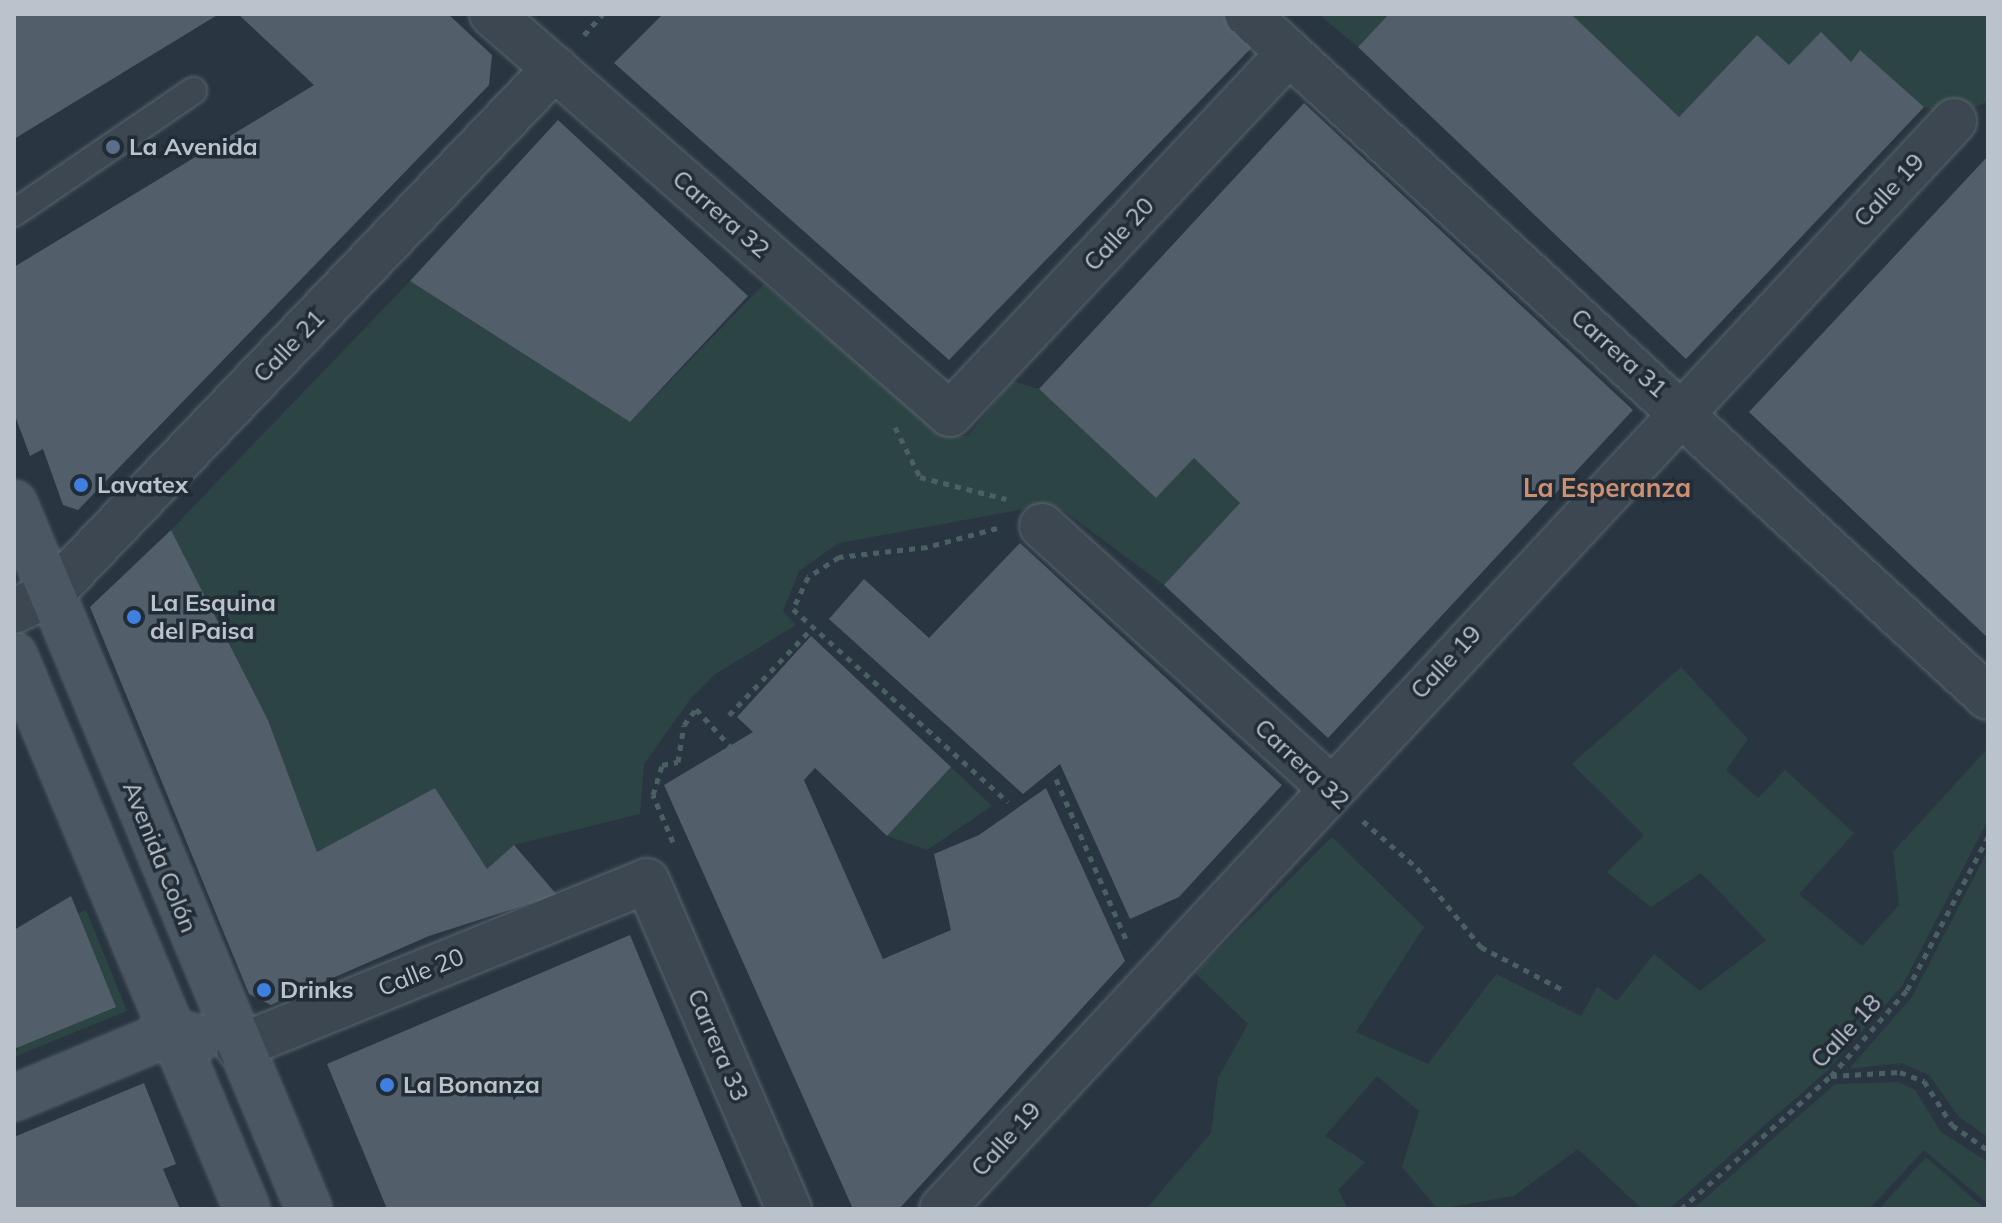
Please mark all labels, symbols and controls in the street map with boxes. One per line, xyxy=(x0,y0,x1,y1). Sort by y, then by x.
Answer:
place label: La Avenida xyxy=(129,133,258,161)
marker: La Avenida xyxy=(104,138,122,156)
street label: Calle 19 xyxy=(1848,147,1930,233)
street label: Carrera 32 xyxy=(667,164,775,264)
street label: Calle 20 xyxy=(1078,191,1160,277)
street label: Carrera 31 xyxy=(1565,303,1673,403)
street label: Calle 21 xyxy=(247,304,331,388)
place label: Lavatex xyxy=(97,471,188,499)
district label: La Esperanza xyxy=(1523,472,1691,504)
marker: Lavatex xyxy=(72,476,90,494)
place label: La Esquina del Paisa xyxy=(150,589,276,645)
marker: La Esquina del Paisa xyxy=(125,608,143,626)
street label: Calle 19 xyxy=(1405,619,1487,705)
street label: Carrera 32 xyxy=(1249,713,1355,815)
street label: Avenida Colón xyxy=(117,777,203,937)
street label: Calle 20 xyxy=(374,942,468,1002)
place label: Drinks xyxy=(280,976,354,1004)
marker: Drinks xyxy=(255,981,273,999)
street label: Carrera 33 xyxy=(682,985,754,1105)
street label: Calle 18 xyxy=(1805,988,1887,1074)
place label: La Bonanza xyxy=(403,1071,540,1099)
marker: La Bonanza xyxy=(378,1076,396,1094)
street label: Calle 19 xyxy=(965,1096,1047,1182)

